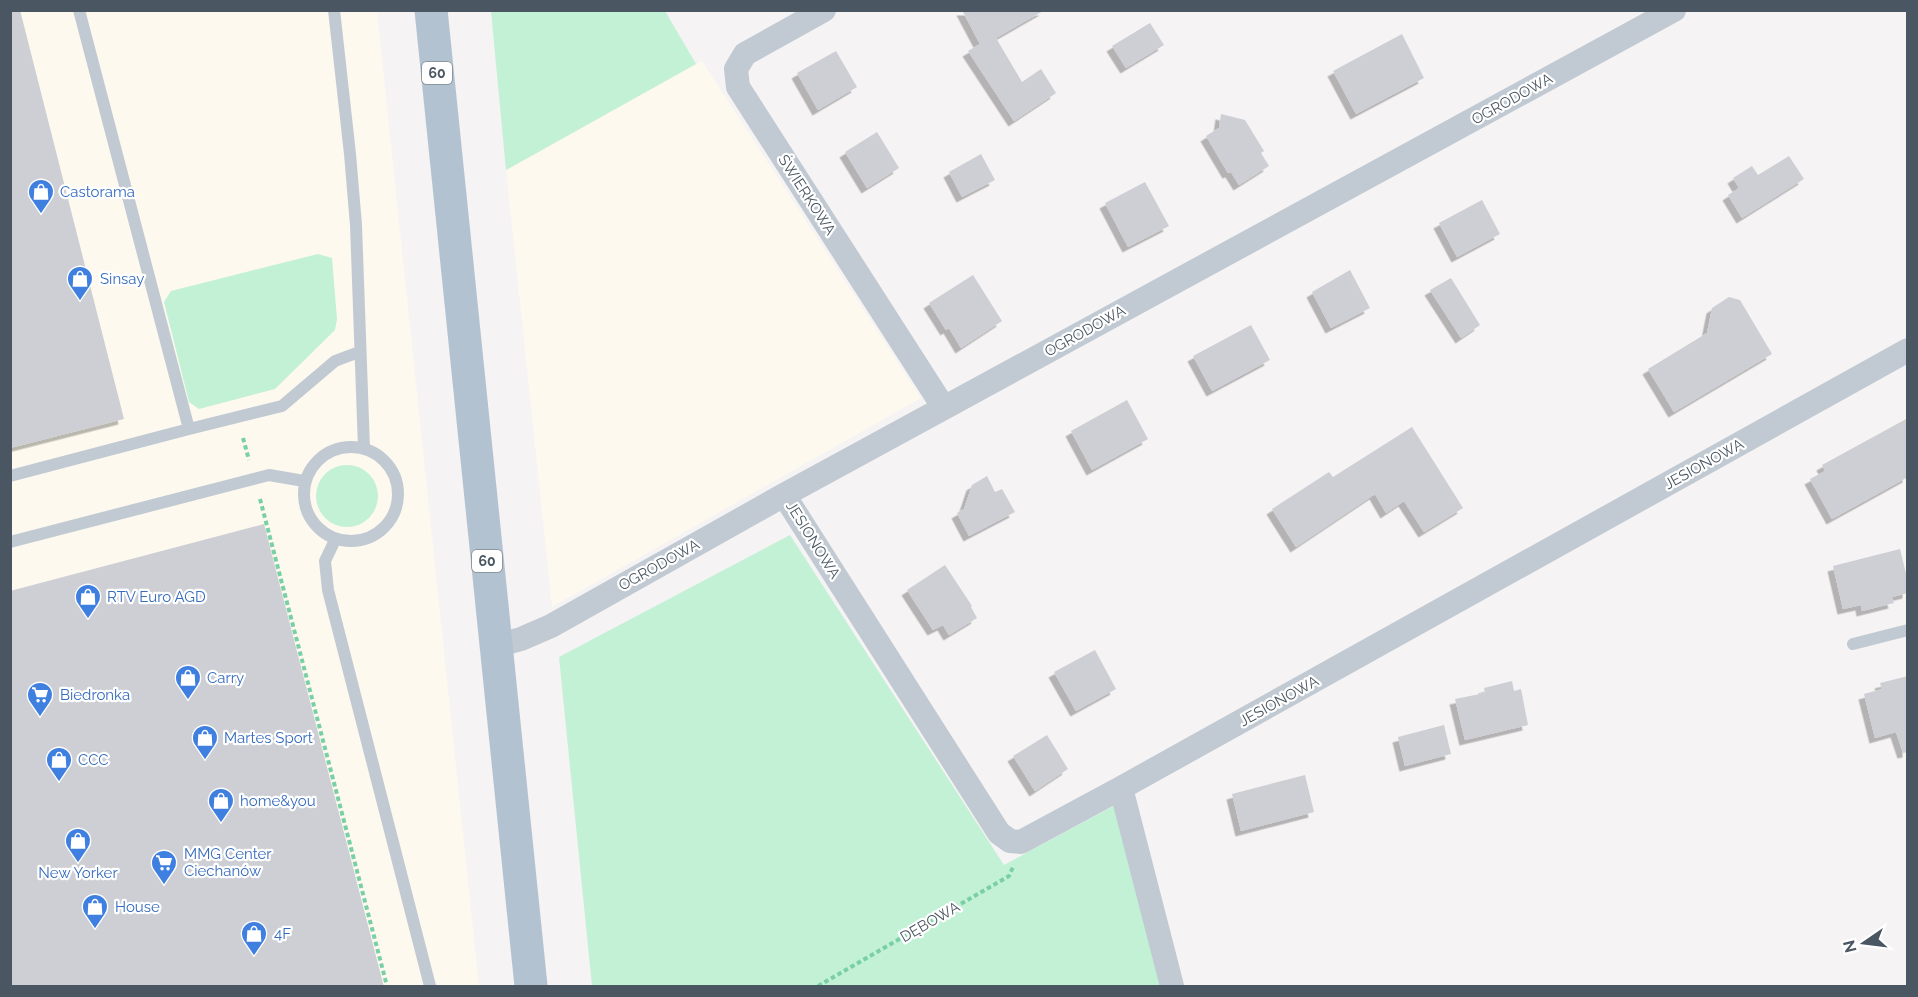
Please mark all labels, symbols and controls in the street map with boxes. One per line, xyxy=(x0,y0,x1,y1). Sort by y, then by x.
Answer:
road number: 60 xyxy=(422,62,452,84)
street label: OGRODOWA xyxy=(1468,69,1556,129)
street label: ŚWIERKOWA xyxy=(774,151,840,239)
shop icon: Castorama xyxy=(26,177,56,215)
place label: Castorama xyxy=(60,183,135,201)
shop icon: Sinsay xyxy=(65,264,95,302)
place label: Sinsay xyxy=(100,270,144,288)
street label: OGRODOWA xyxy=(1041,301,1129,361)
street label: JESIONOWA xyxy=(1661,435,1747,493)
street label: JESIONOWA xyxy=(782,498,844,582)
street label: OGRODOWA xyxy=(615,535,703,595)
road number: 60 xyxy=(472,550,502,572)
shop icon: RTV Euro AGD xyxy=(73,582,103,620)
place label: RTV Euro AGD xyxy=(107,588,206,606)
shop icon: Carry xyxy=(173,663,203,701)
place label: Carry xyxy=(207,669,244,687)
street label: JESIONOWA xyxy=(1236,672,1322,730)
supermarket icon: Biedronka xyxy=(25,680,55,718)
place label: Biedronka xyxy=(60,686,130,704)
shop icon: Martes Sport xyxy=(190,723,220,761)
place label: Martes Sport xyxy=(224,729,313,747)
shop icon: CCC xyxy=(44,745,74,783)
place label: CCC xyxy=(78,751,109,769)
shop icon: home&you xyxy=(206,786,236,824)
place label: home&you xyxy=(240,792,316,810)
shop icon: New Yorker xyxy=(63,826,93,864)
place label: MMG Center Ciechanów xyxy=(184,845,272,880)
supermarket icon: MMG Center Ciechanów xyxy=(149,848,179,886)
place label: New Yorker xyxy=(38,864,118,882)
shop icon: House xyxy=(80,892,110,930)
place label: House xyxy=(115,898,160,916)
street label: DĘBOWA xyxy=(897,898,963,946)
north arrow xyxy=(1834,913,1894,973)
shop icon: 4F xyxy=(239,919,269,957)
place label: 4F xyxy=(274,925,291,943)
text: N xyxy=(1839,938,1861,955)

